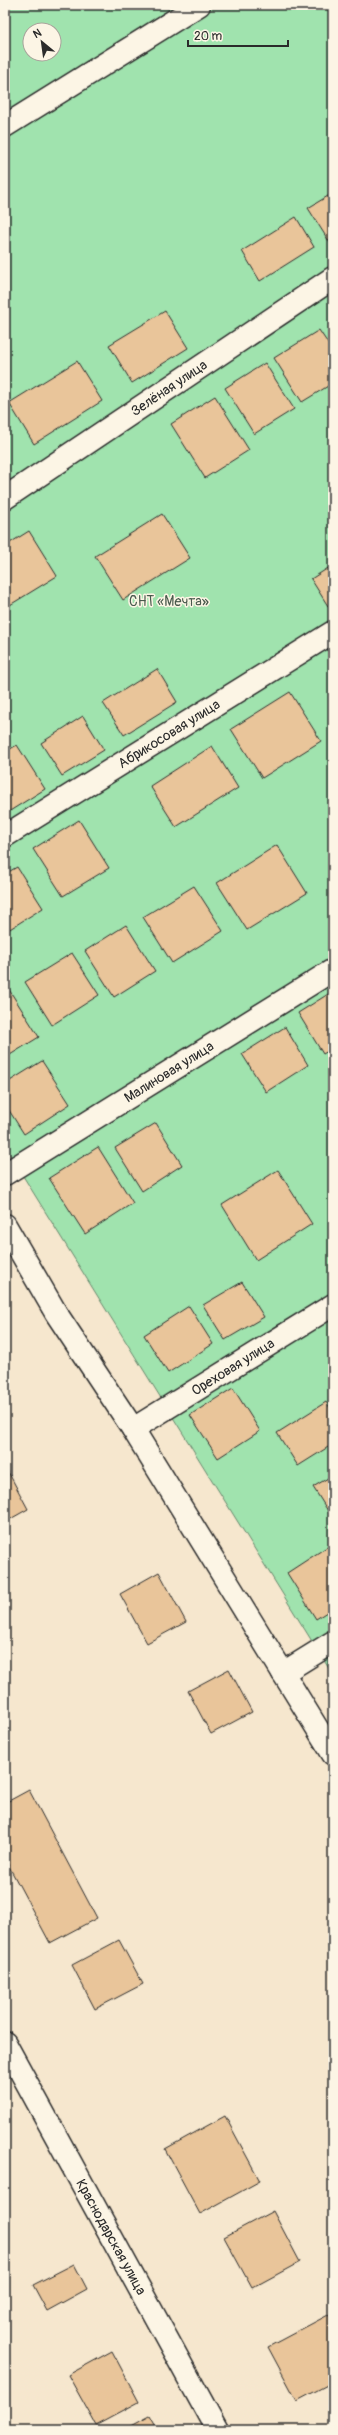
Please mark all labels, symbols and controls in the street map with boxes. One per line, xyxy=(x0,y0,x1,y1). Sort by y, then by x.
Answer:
north arrow xyxy=(22,22,62,62)
scale bar xyxy=(188,22,288,48)
text: N xyxy=(31,26,44,41)
text: 20 m xyxy=(194,29,223,44)
street label: Зелёная улица xyxy=(128,356,210,420)
park label: СНТ «Мечта» xyxy=(129,593,209,610)
street label: Абрикосовая улица xyxy=(115,696,223,772)
street label: Малиновая улица xyxy=(121,1038,217,1106)
street label: Ореховая улица xyxy=(188,1335,278,1399)
street label: Краснодарская улица xyxy=(72,2176,150,2298)

